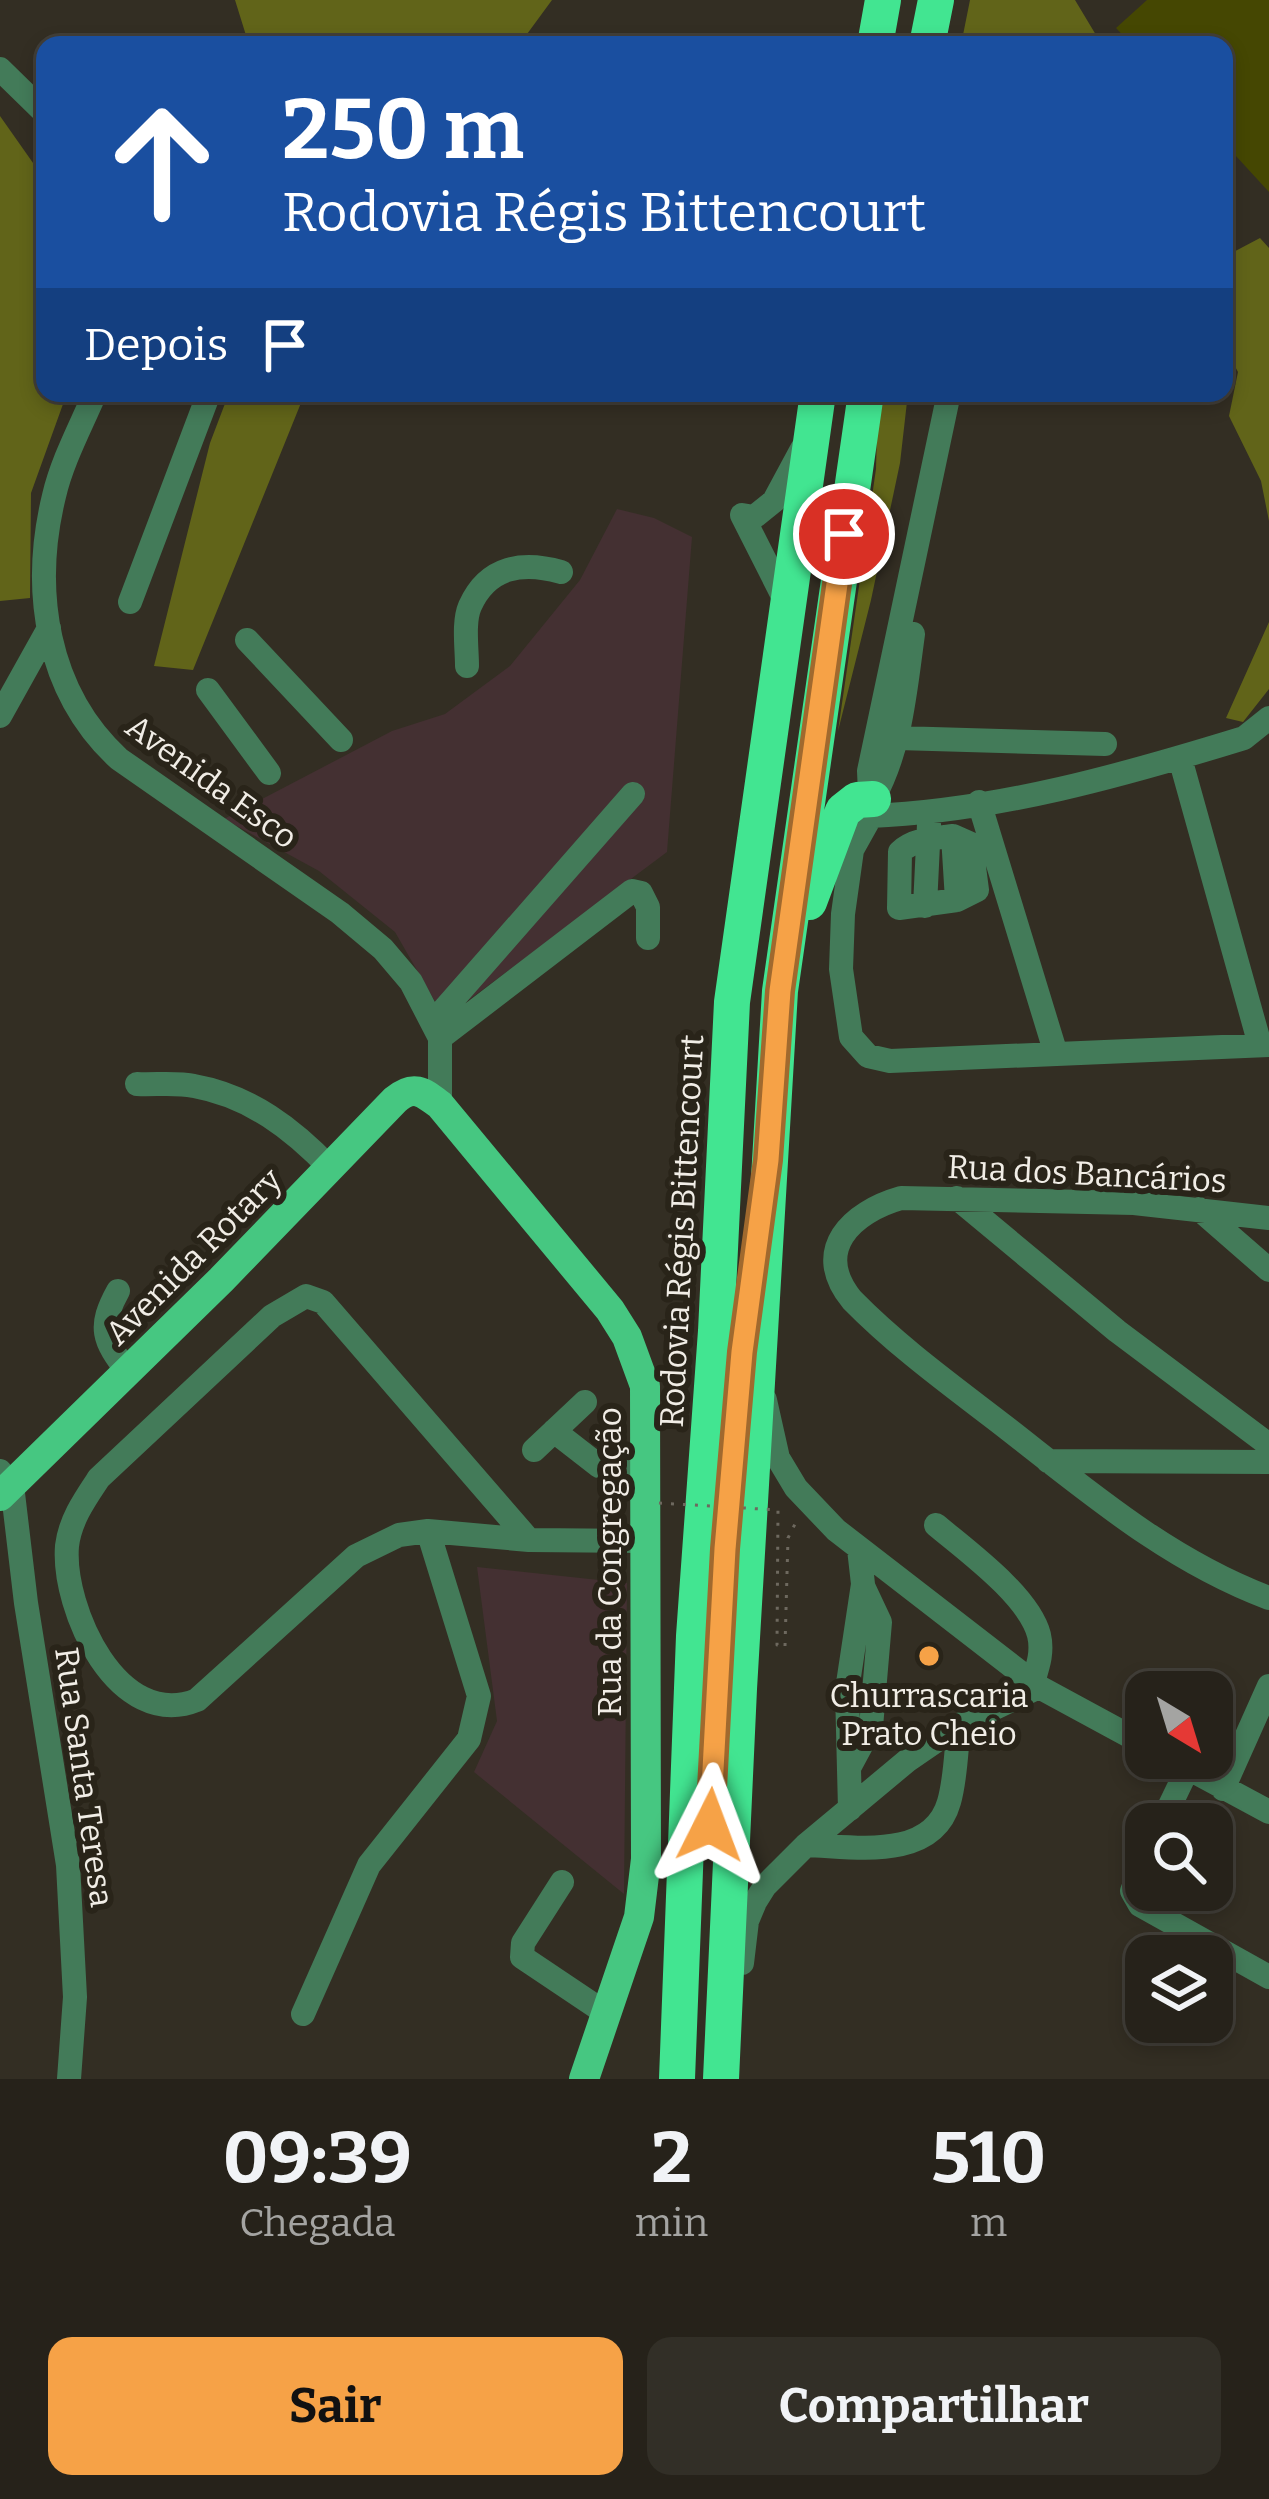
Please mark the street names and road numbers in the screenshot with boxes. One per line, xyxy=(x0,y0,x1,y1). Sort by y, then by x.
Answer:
street label: Avenida Esco xyxy=(118,706,305,857)
street label: Rodovia Régis Bittencourt xyxy=(652,1033,712,1429)
street label: Rua dos Bancários xyxy=(946,1147,1228,1201)
street label: Avenida Rotary xyxy=(97,1160,291,1353)
street label: Rua da Congregação xyxy=(590,1407,630,1717)
street label: Rua Santa Teresa xyxy=(46,1645,122,1910)

